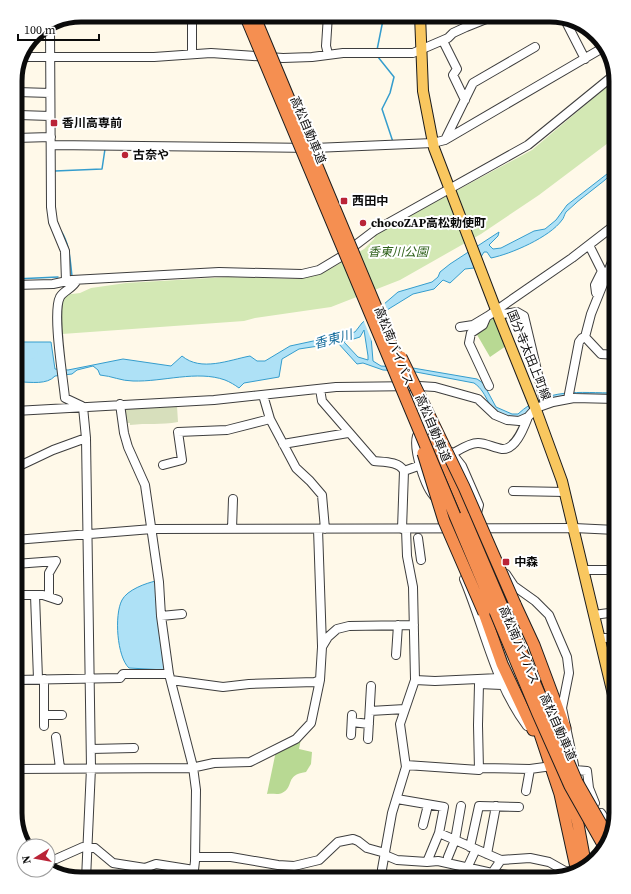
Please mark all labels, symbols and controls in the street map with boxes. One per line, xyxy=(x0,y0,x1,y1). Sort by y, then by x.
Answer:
scale bar xyxy=(18,16,99,42)
text: 100 m xyxy=(24,22,56,38)
street label: 高松自動車道 xyxy=(287,94,329,166)
place label: 香川高専前 xyxy=(62,115,122,131)
marker: 香川高専前 xyxy=(49,118,59,128)
place label: 古奈や xyxy=(133,147,169,163)
marker: 古奈や xyxy=(120,150,130,160)
place label: 西田中 xyxy=(352,193,388,209)
marker: 西田中 xyxy=(339,196,349,206)
place label: chocoZAP高松勅使町 xyxy=(371,215,486,231)
marker: chocoZAP高松勅使町 xyxy=(358,218,368,228)
park label: 香東川公園 xyxy=(368,244,430,260)
street label: 高松南バイパス xyxy=(371,304,417,388)
street label: 国分寺太田上町線 xyxy=(504,307,554,403)
water label: 香東川 xyxy=(312,325,356,352)
street label: 高松自動車道 xyxy=(412,392,454,464)
place label: 中森 xyxy=(514,554,538,570)
marker: 中森 xyxy=(501,557,511,567)
street label: 高松南バイパス xyxy=(495,603,543,687)
street label: 高松自動車道 xyxy=(536,691,580,763)
north arrow xyxy=(16,838,56,878)
text: N xyxy=(19,854,35,865)

